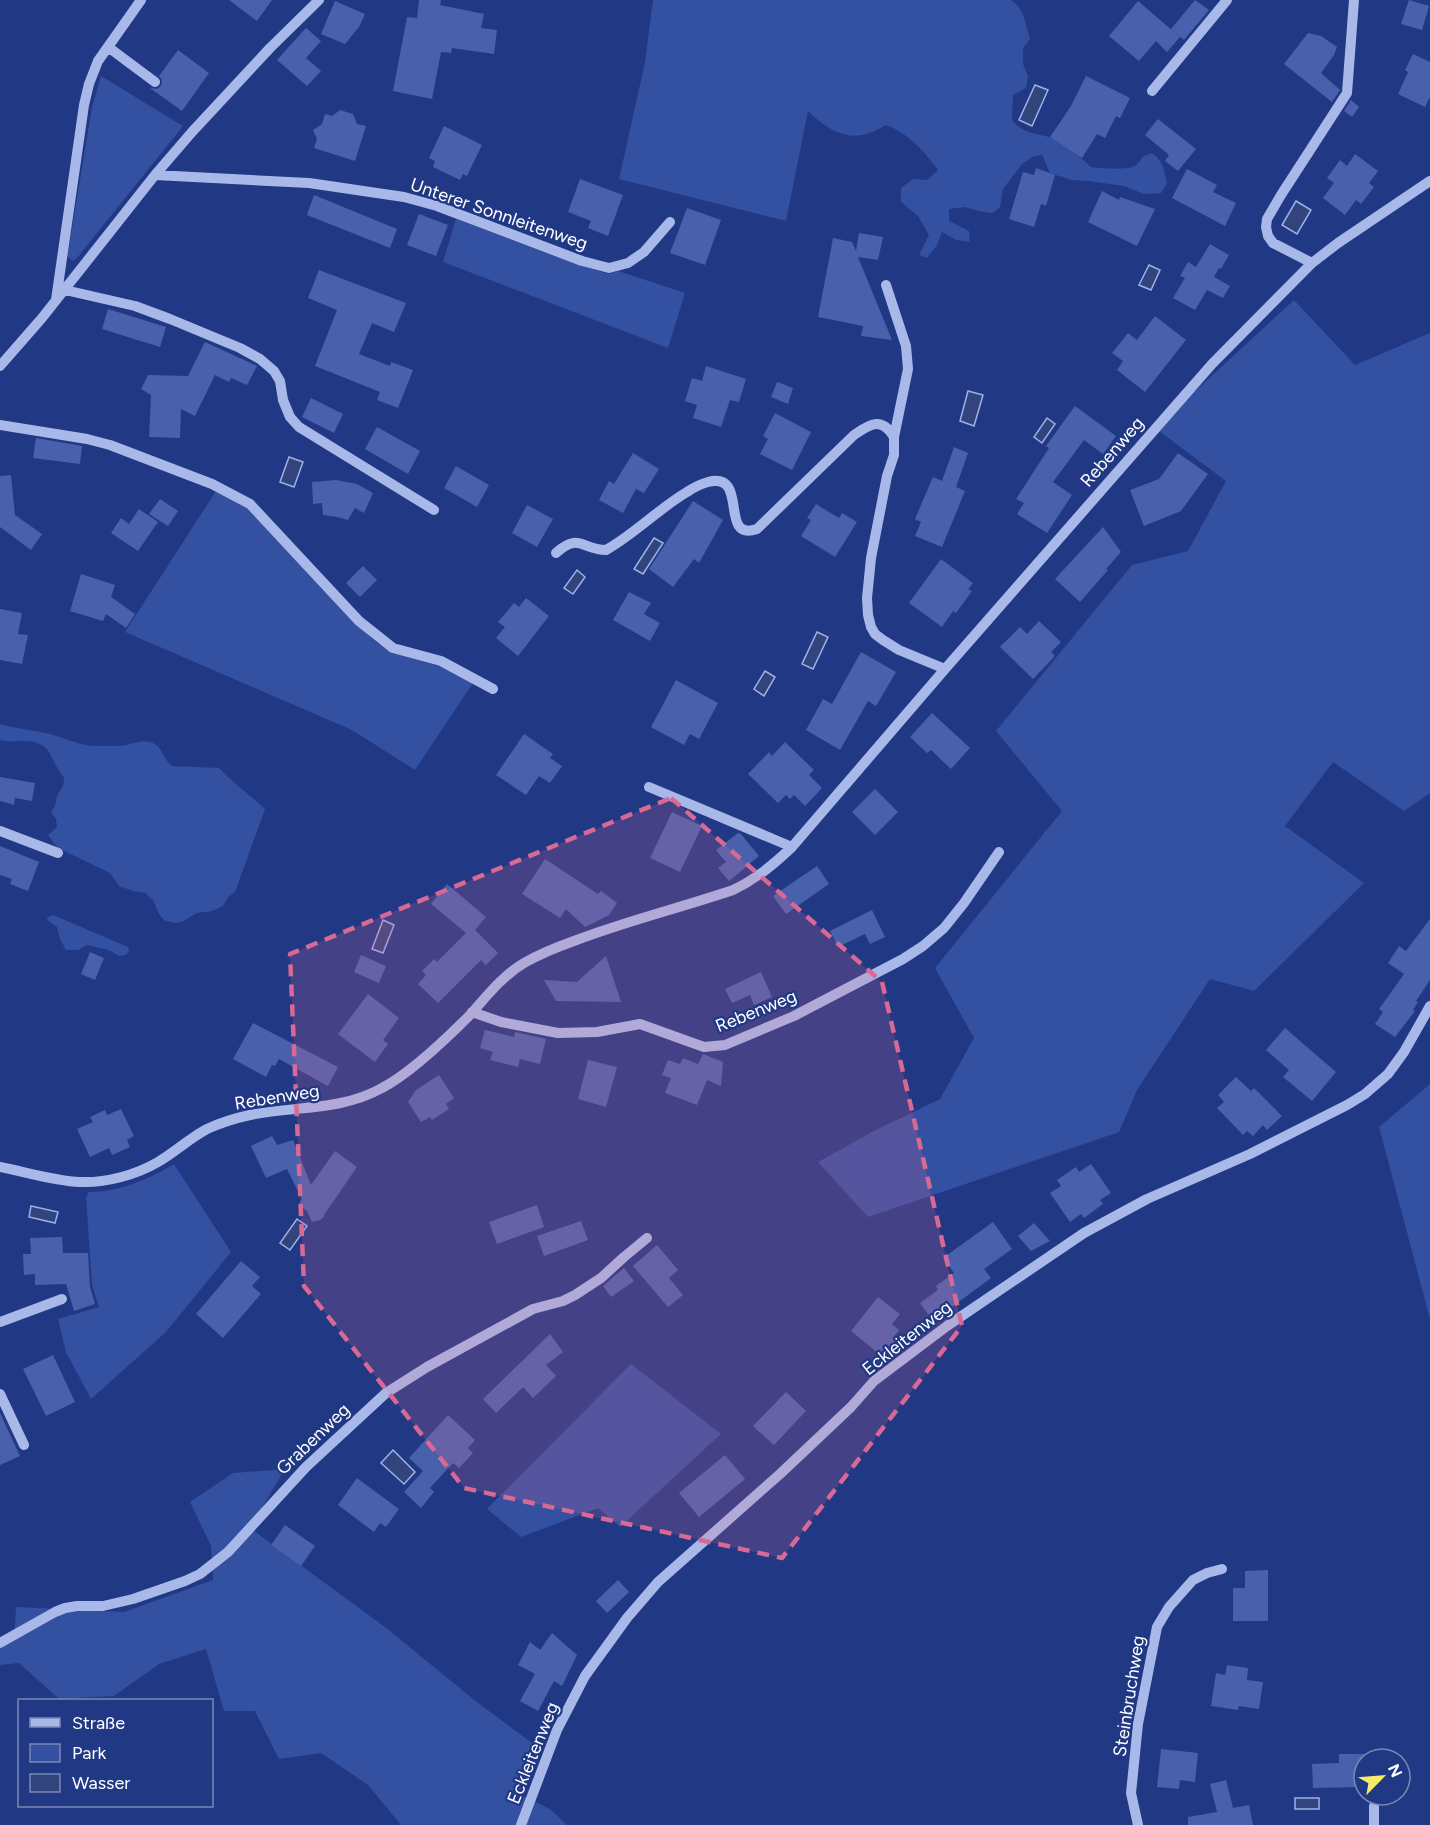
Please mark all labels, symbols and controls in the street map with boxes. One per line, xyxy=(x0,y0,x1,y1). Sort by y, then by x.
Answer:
street label: Unterer Sonnleitenweg xyxy=(407,173,591,255)
street label: Rebenweg xyxy=(1076,412,1148,492)
street label: Rebenweg xyxy=(712,985,800,1037)
street label: Rebenweg xyxy=(233,1079,321,1115)
street label: Eckleitenweg xyxy=(858,1296,956,1380)
street label: Grabenweg xyxy=(272,1399,354,1479)
street label: Steinbruchweg xyxy=(1109,1634,1149,1758)
legend xyxy=(18,1699,213,1807)
street label: Eckleitenweg xyxy=(503,1699,563,1807)
text: Straße xyxy=(72,1712,125,1734)
text: Park xyxy=(72,1742,107,1764)
north arrow xyxy=(1352,1747,1412,1807)
text: N xyxy=(1384,1761,1406,1780)
text: Wasser xyxy=(72,1772,130,1794)

